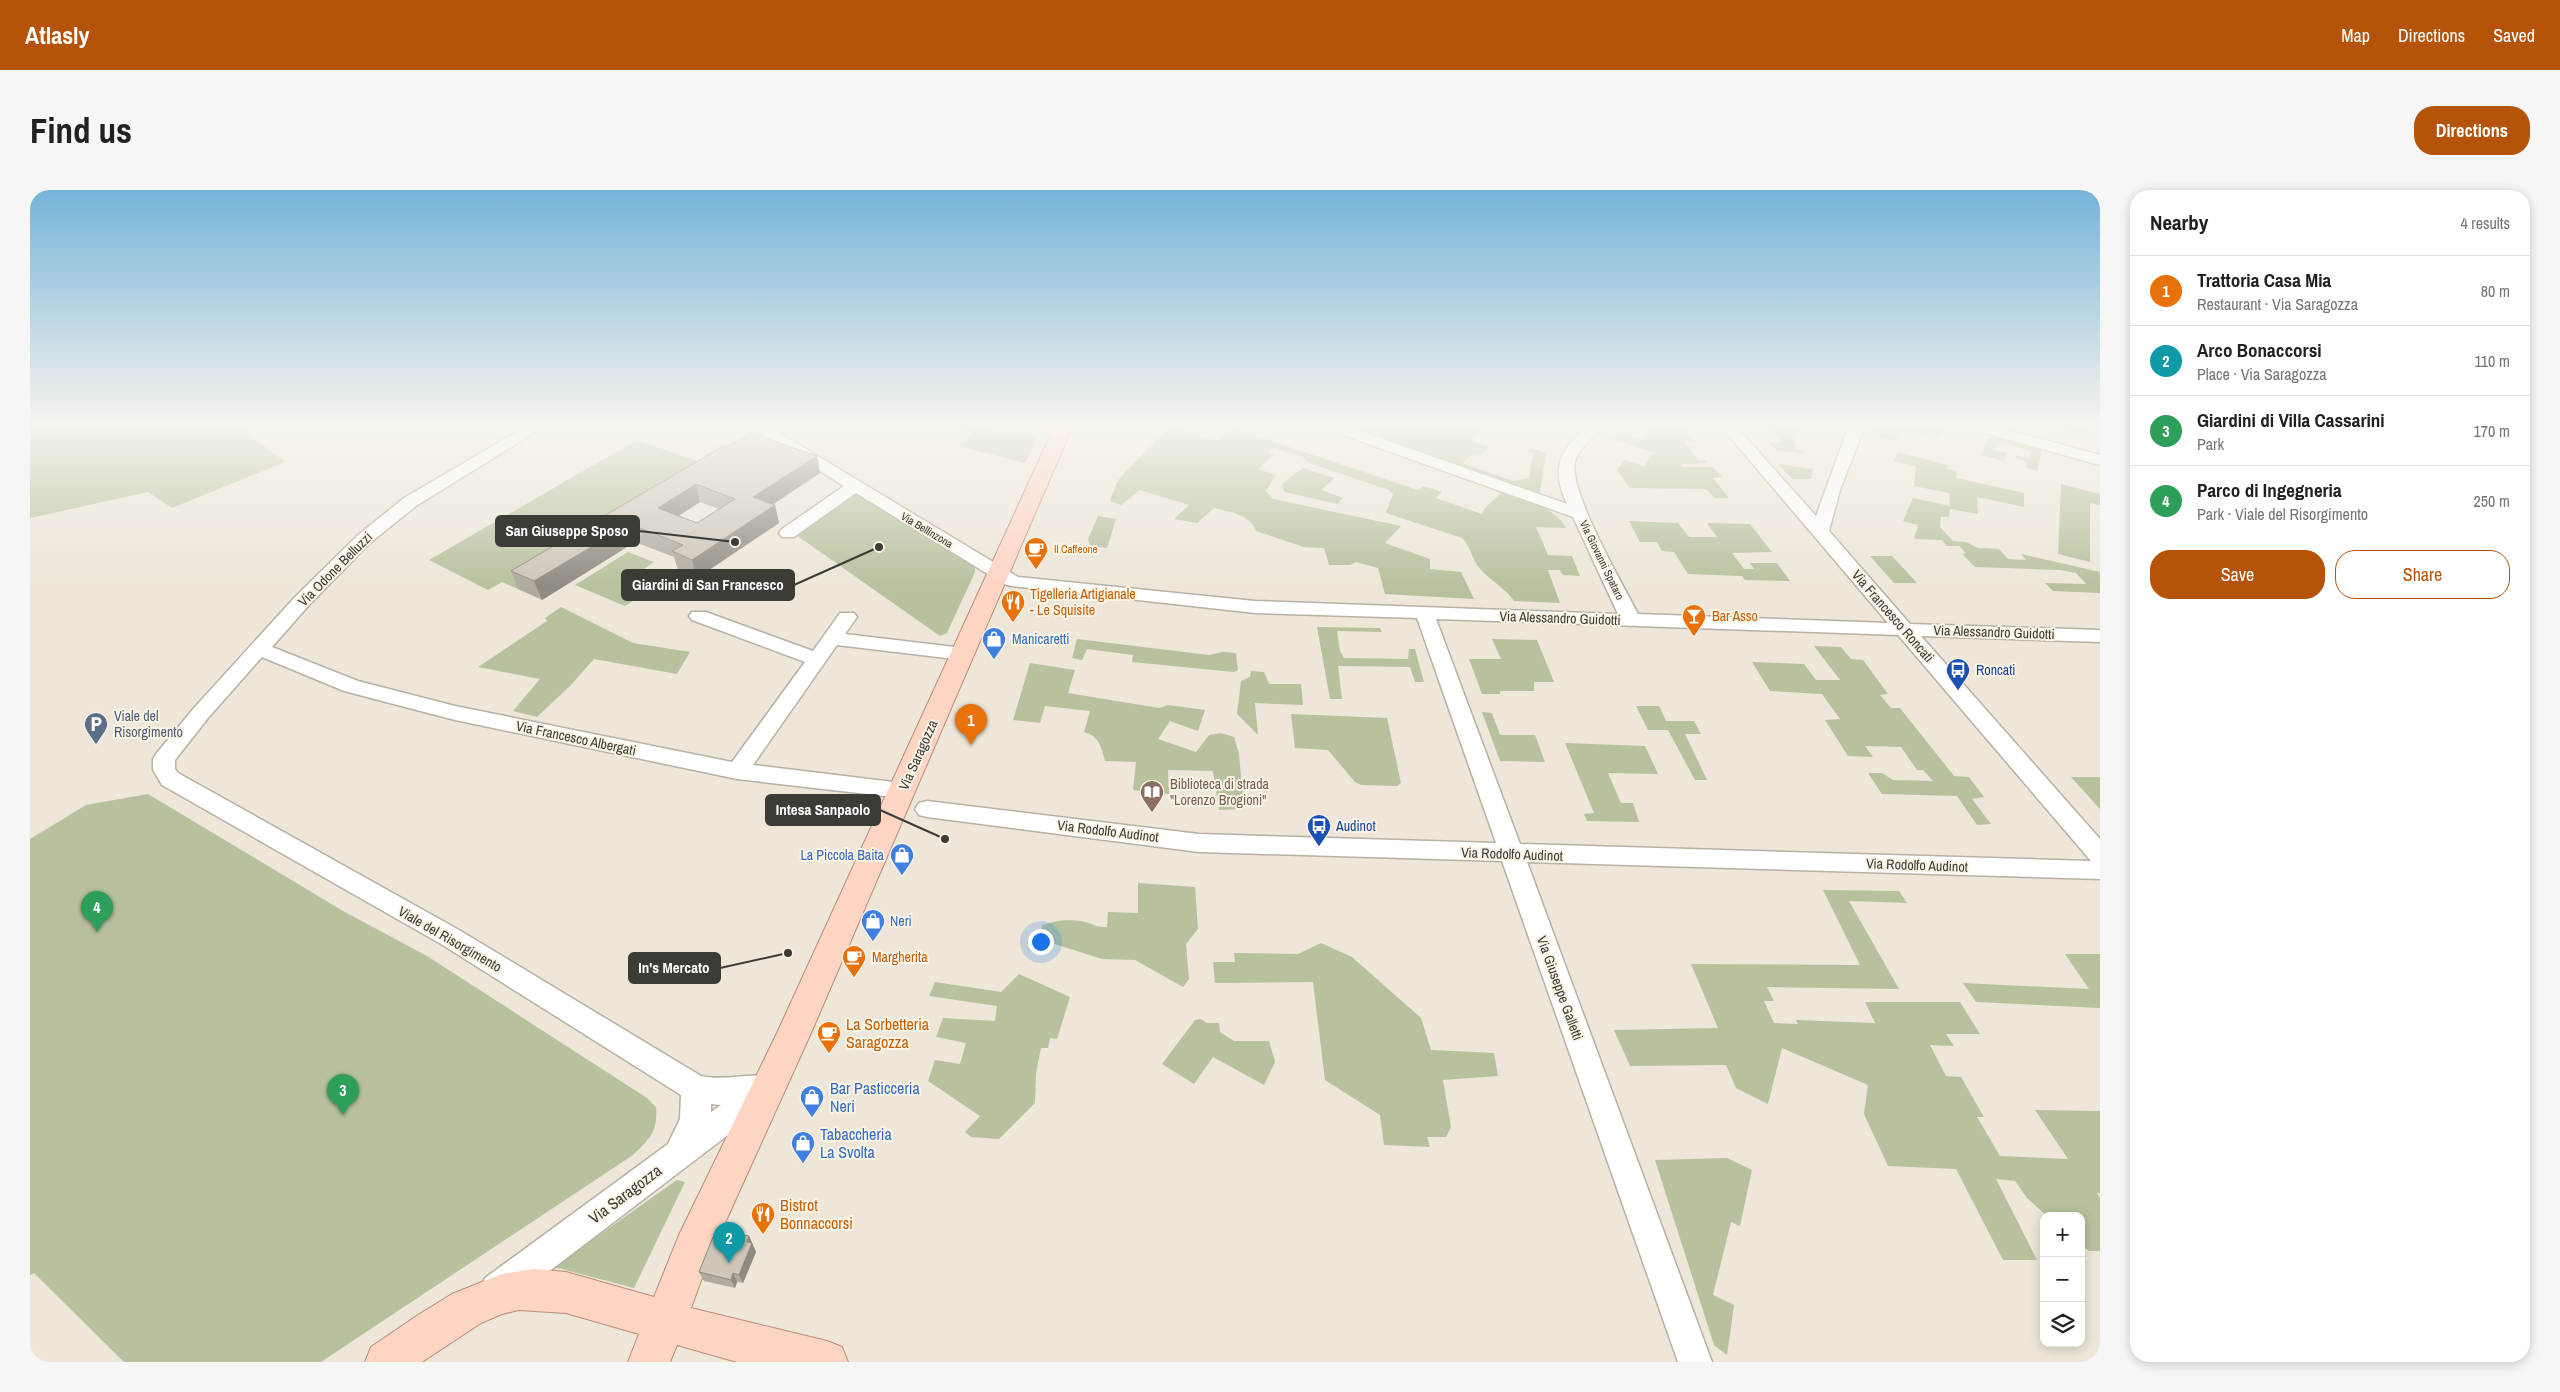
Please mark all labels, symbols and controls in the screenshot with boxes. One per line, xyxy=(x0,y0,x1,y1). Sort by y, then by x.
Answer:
text: Atlasly xyxy=(25,19,90,51)
text: Map xyxy=(2341,23,2370,48)
text: Directions xyxy=(2398,23,2465,48)
text: Saved xyxy=(2493,23,2535,48)
button: Directions xyxy=(2414,106,2530,155)
text: Find us xyxy=(30,107,132,154)
text: Nearby xyxy=(2150,208,2208,237)
text: 4 results xyxy=(2460,212,2510,234)
text: Trattoria Casa Mia xyxy=(2197,267,2331,293)
text: 1 xyxy=(2162,280,2170,302)
text: 80 m xyxy=(2481,280,2510,302)
text: Restaurant · Via Saragozza xyxy=(2197,293,2358,315)
text: Arco Bonaccorsi xyxy=(2197,337,2322,363)
text: 2 xyxy=(2162,350,2170,372)
text: 110 m xyxy=(2474,350,2510,372)
text: Place · Via Saragozza xyxy=(2197,363,2327,385)
text: Giardini di Villa Cassarini xyxy=(2197,407,2385,433)
text: 3 xyxy=(2162,420,2170,442)
text: 170 m xyxy=(2474,420,2510,442)
text: Park xyxy=(2197,433,2224,455)
text: Parco di Ingegneria xyxy=(2197,477,2342,503)
text: 4 xyxy=(2162,490,2170,512)
text: 250 m xyxy=(2474,490,2510,512)
text: Park · Viale del Risorgimento xyxy=(2197,503,2368,525)
street label: Via Bellinzona xyxy=(899,509,955,551)
callout: San Giuseppe Sposo xyxy=(496,516,639,546)
street label: Via Giovanni Spataro xyxy=(1577,518,1627,602)
text: San Giuseppe Sposo xyxy=(505,520,629,541)
street label: Via Odone Belluzzi xyxy=(294,528,376,610)
cafe icon: Il Caffeone xyxy=(1023,536,1049,570)
place label: Il Caffeone xyxy=(1054,542,1097,556)
button: Save xyxy=(2150,550,2325,599)
button: Share xyxy=(2335,550,2510,599)
street label: Via Francesco Roncati xyxy=(1848,566,1938,666)
callout: Giardini di San Francesco xyxy=(622,570,794,600)
text: Giardini di San Francesco xyxy=(632,574,784,595)
place label: Tigelleria Artigianale - Le Squisite xyxy=(1030,585,1136,619)
restaurant icon: Tigelleria Artigianale - Le Squisite xyxy=(1000,589,1026,623)
bar icon: Bar Asso xyxy=(1681,603,1707,637)
street label: Via Alessandro Guidotti xyxy=(1499,607,1621,629)
place label: Bar Asso xyxy=(1712,607,1758,625)
street label: Via Alessandro Guidotti xyxy=(1933,621,2055,643)
shop icon: Manicaretti xyxy=(981,626,1007,660)
place label: Manicaretti xyxy=(1012,630,1069,648)
bus stop icon: Roncati xyxy=(1945,657,1971,691)
place label: Roncati xyxy=(1976,661,2016,679)
pin: 1 xyxy=(955,704,987,745)
place label: Viale del Risorgimento xyxy=(114,707,183,741)
parking icon: Viale del Risorgimento xyxy=(83,711,109,745)
street label: Via Francesco Albergati xyxy=(514,716,638,760)
street label: Via Saragozza xyxy=(895,716,942,793)
place label: Biblioteca di strada "Lorenzo Brogioni" xyxy=(1170,775,1270,809)
library icon: Biblioteca di strada "Lorenzo Brogioni" xyxy=(1139,779,1165,813)
callout: Intesa Sanpaolo xyxy=(766,795,880,825)
text: Intesa Sanpaolo xyxy=(776,799,870,820)
bus stop icon: Audinot xyxy=(1306,813,1332,847)
street label: Via Rodolfo Audinot xyxy=(1056,816,1160,846)
place label: Audinot xyxy=(1335,817,1376,835)
shop icon: La Piccola Baita xyxy=(889,842,915,876)
street label: Via Rodolfo Audinot xyxy=(1461,843,1563,865)
place label: La Piccola Baita xyxy=(800,846,885,864)
street label: Via Rodolfo Audinot xyxy=(1866,854,1968,876)
pin: 4 xyxy=(81,891,113,932)
street label: Viale del Risorgimento xyxy=(395,902,505,976)
shop icon: Neri xyxy=(860,908,886,942)
place label: Neri xyxy=(890,912,912,930)
your location xyxy=(1028,929,1054,955)
street label: Via Giuseppe Galletti xyxy=(1533,933,1587,1043)
cafe icon: Margherita xyxy=(841,944,867,978)
place label: Margherita xyxy=(872,948,928,966)
callout: In's Mercato xyxy=(629,953,720,983)
text: In's Mercato xyxy=(638,957,710,978)
place label: La Sorbetteria Saragozza xyxy=(846,1013,930,1053)
cafe icon: La Sorbetteria Saragozza xyxy=(816,1020,842,1054)
pin: 3 xyxy=(327,1074,359,1115)
place label: Bar Pasticceria Neri xyxy=(830,1077,920,1117)
shop icon: Bar Pasticceria Neri xyxy=(799,1084,825,1118)
place label: Tabaccheria La Svolta xyxy=(820,1123,892,1163)
shop icon: Tabaccheria La Svolta xyxy=(790,1130,816,1164)
street label: Via Saragozza xyxy=(584,1159,666,1229)
place label: Bistrot Bonnaccorsi xyxy=(780,1194,853,1234)
restaurant icon: Bistrot Bonnaccorsi xyxy=(750,1201,776,1235)
map controls xyxy=(2040,1212,2085,1347)
button: + xyxy=(2040,1212,2085,1257)
pin: 2 xyxy=(713,1222,745,1263)
button: − xyxy=(2040,1257,2085,1302)
button: layers xyxy=(2040,1302,2085,1347)

